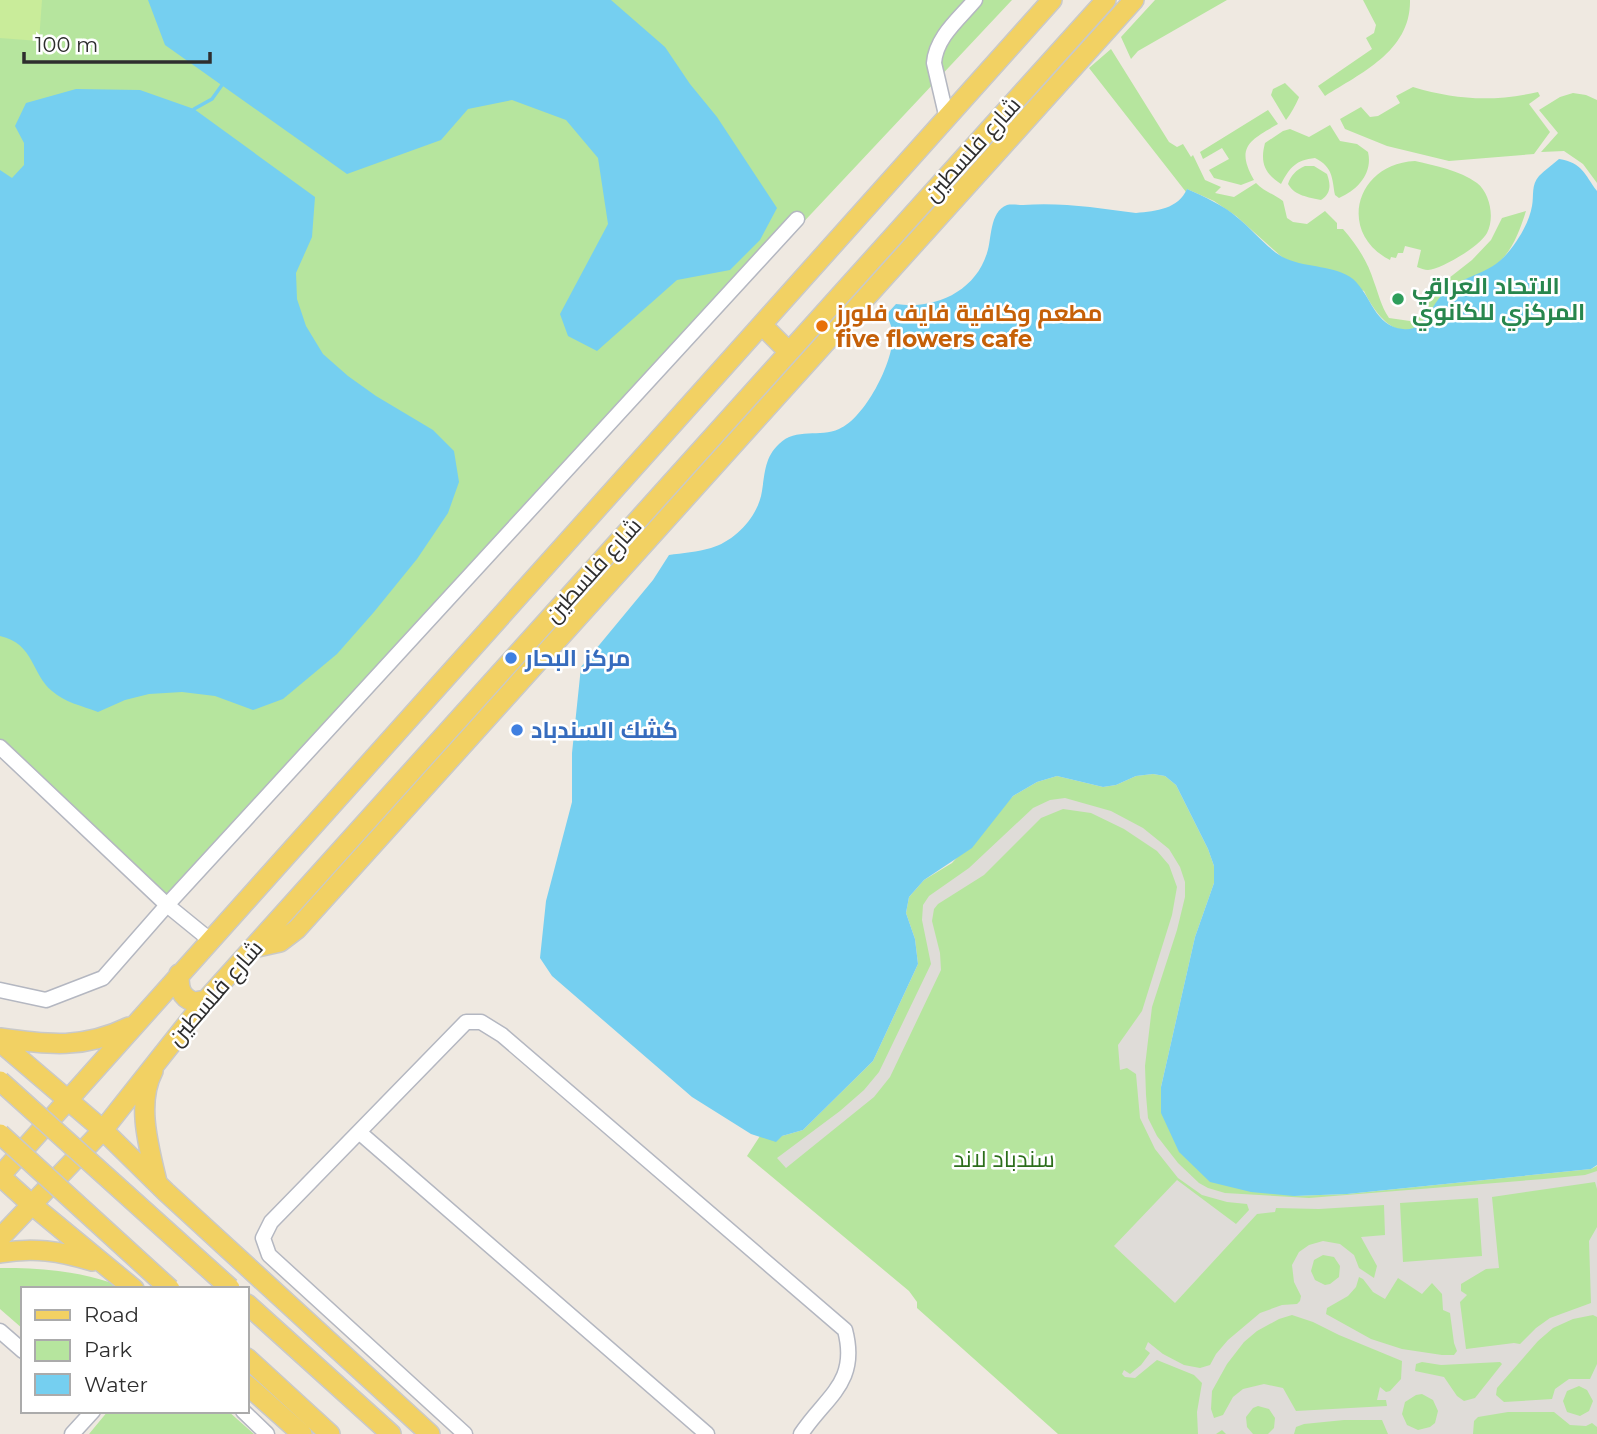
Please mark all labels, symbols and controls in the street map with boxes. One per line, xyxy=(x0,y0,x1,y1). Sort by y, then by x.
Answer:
scale bar xyxy=(24,21,210,65)
text: 100 m xyxy=(35,32,98,57)
street label: شارع فلسطين xyxy=(918,91,1028,209)
place label: الاتحاد العراقي المركزي للكانوي xyxy=(1412,272,1585,331)
marker: الاتحاد العراقي المركزي للكانوي xyxy=(1390,291,1406,307)
place label: مطعم وكافية فايف فلورز five flowers cafe xyxy=(835,299,1102,353)
marker: مطعم وكافية فايف فلورز five flowers cafe xyxy=(814,318,830,334)
street label: شارع فلسطين xyxy=(539,512,649,630)
place label: مركز البحار xyxy=(524,644,630,672)
marker: مركز البحار xyxy=(503,650,519,666)
place label: كشك السندباد xyxy=(531,716,678,744)
marker: كشك السندباد xyxy=(509,722,525,738)
street label: شارع فلسطين xyxy=(161,934,270,1053)
park label: سندباد لاند xyxy=(953,1145,1055,1173)
legend xyxy=(21,1287,248,1413)
text: Road xyxy=(84,1302,139,1327)
text: Park xyxy=(84,1337,132,1362)
text: Water xyxy=(84,1372,148,1397)

